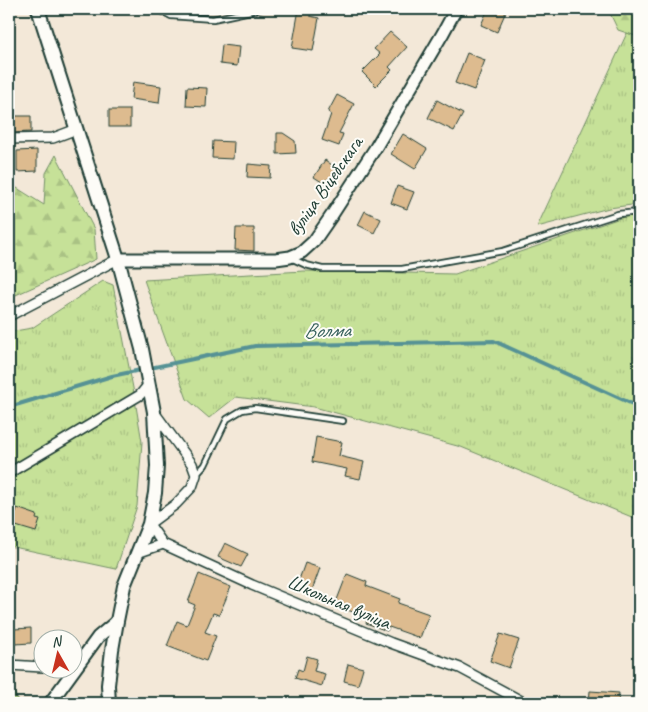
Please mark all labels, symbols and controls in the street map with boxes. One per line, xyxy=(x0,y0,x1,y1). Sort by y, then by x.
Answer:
street label: вуліца Віцебскага xyxy=(282,130,369,240)
water label: Волма xyxy=(304,317,353,343)
street label: Школьная вуліца xyxy=(284,569,396,635)
north arrow xyxy=(32,630,82,680)
text: N xyxy=(51,632,64,651)

